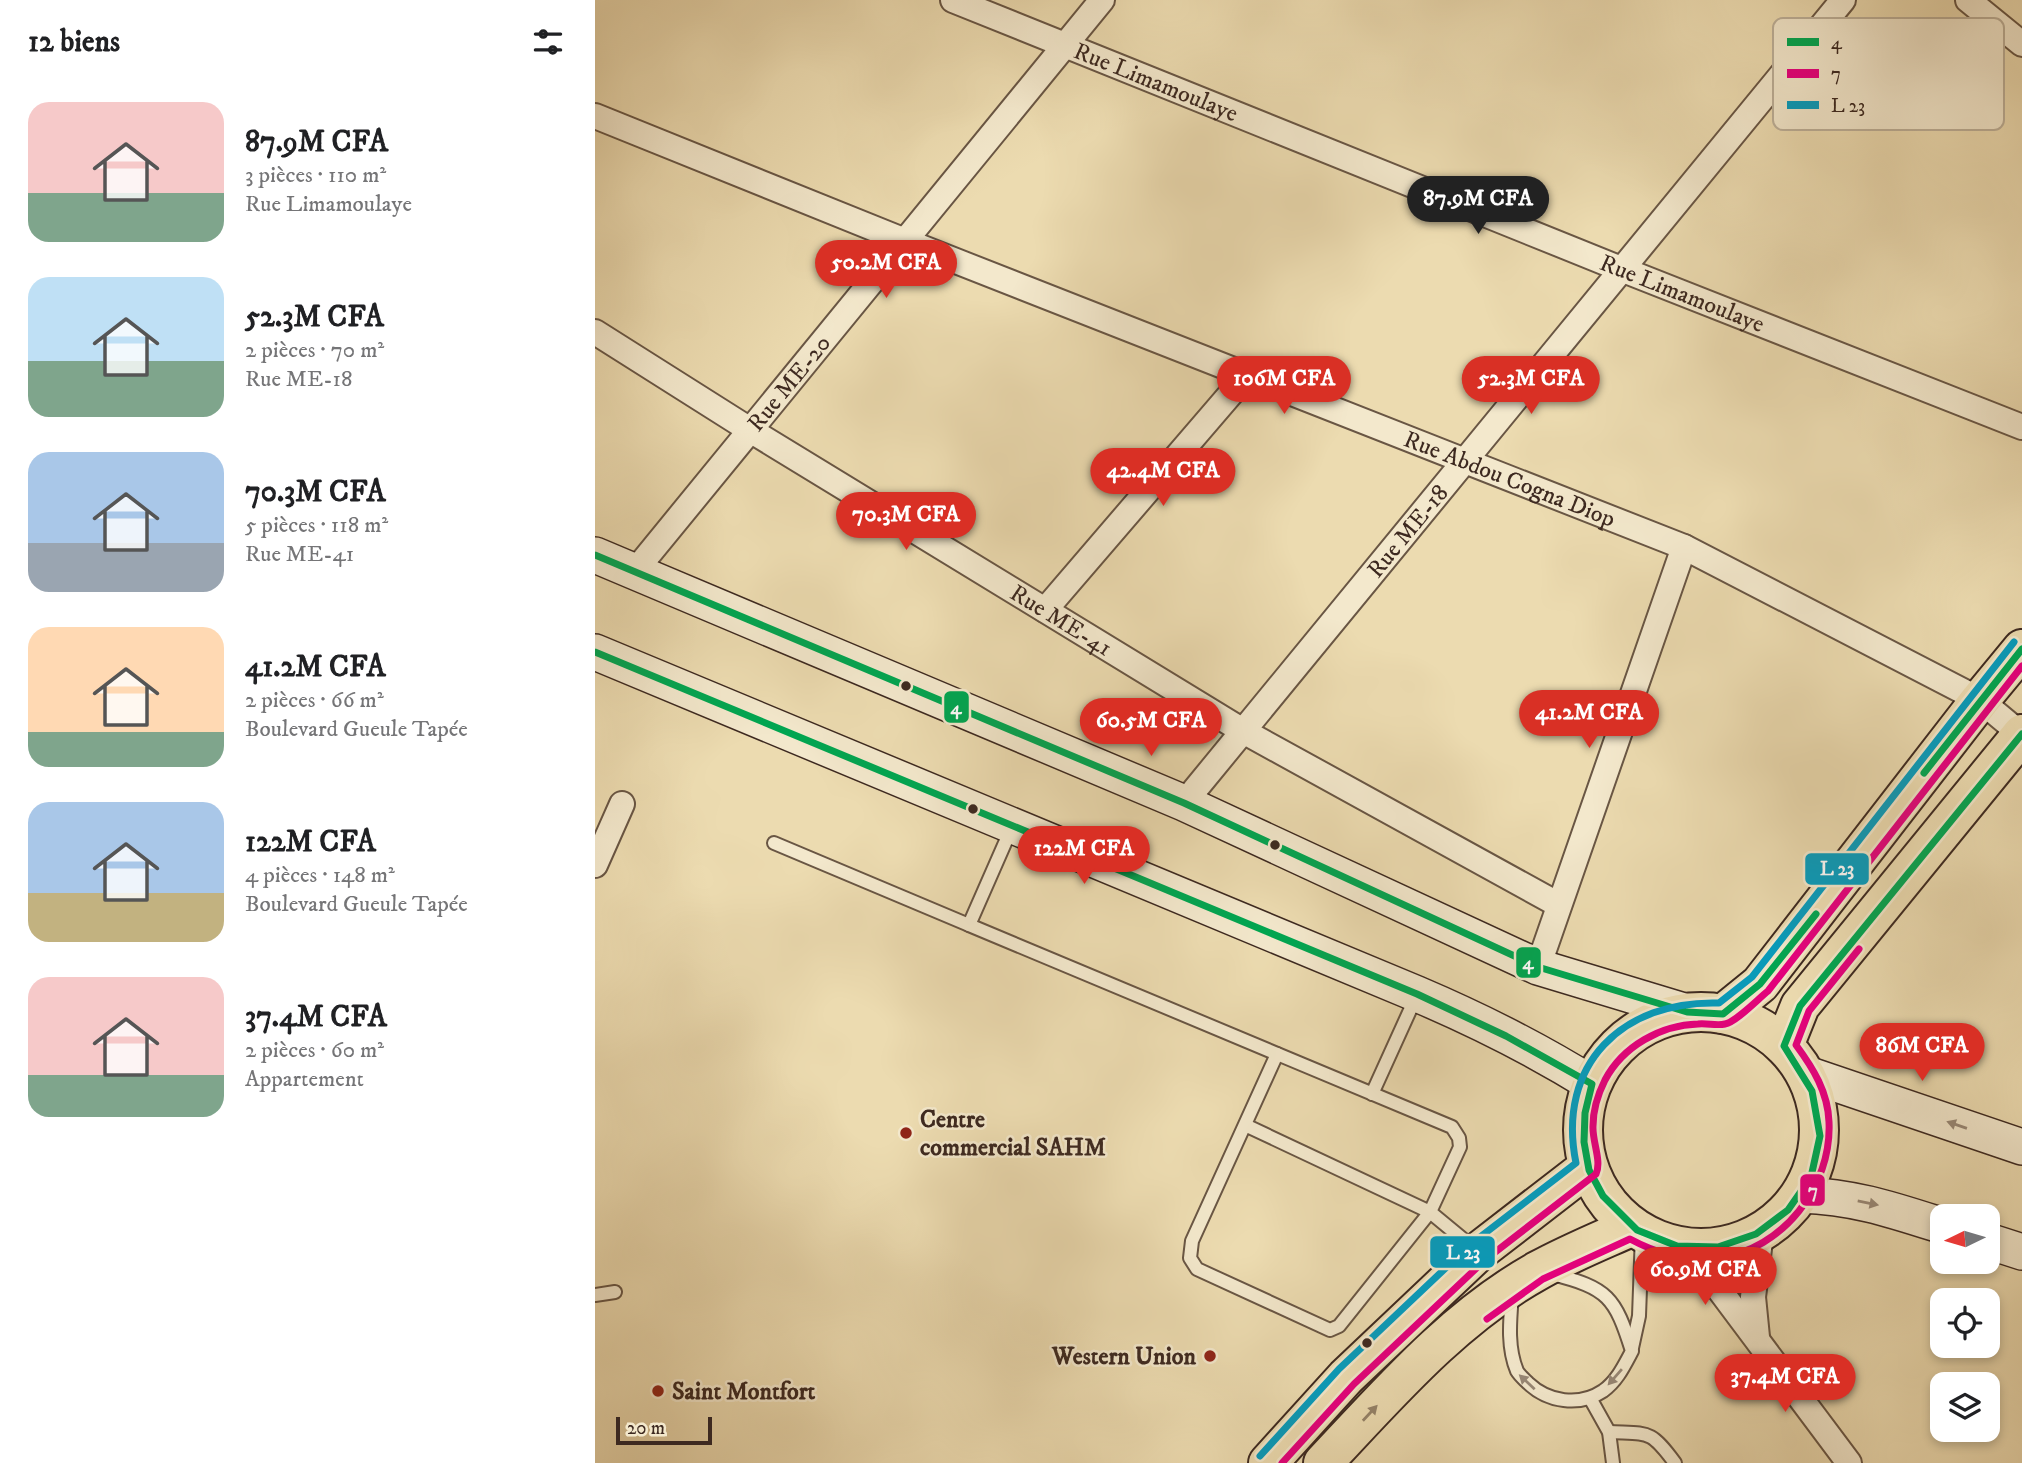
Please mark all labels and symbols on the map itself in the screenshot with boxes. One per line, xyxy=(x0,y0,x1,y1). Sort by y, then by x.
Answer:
legend xyxy=(1773,18,2004,130)
text: 4 xyxy=(1831,32,1843,55)
street label: Rue Limamoulaye xyxy=(1069,36,1242,129)
text: 7 xyxy=(1831,63,1841,86)
text: L 23 xyxy=(1831,95,1865,118)
pin: 87.9M CFA xyxy=(1398,176,1558,236)
pin: 50.2M CFA xyxy=(806,240,966,300)
street label: Rue Limamoulaye xyxy=(1595,248,1769,340)
street label: Rue ME-20 xyxy=(741,329,838,438)
pin: 106M CFA xyxy=(1212,356,1356,416)
pin: 52.3M CFA xyxy=(1451,356,1611,416)
street label: Rue Abdou Cogna Diop xyxy=(1399,424,1619,535)
pin: 42.4M CFA xyxy=(1083,448,1243,508)
street label: Rue ME-18 xyxy=(1361,479,1455,584)
pin: 70.3M CFA xyxy=(826,492,986,552)
street label: Rue ME-41 xyxy=(1004,578,1117,663)
unlabelled marker xyxy=(899,679,913,693)
line badge: 4 xyxy=(943,690,970,724)
pin: 41.2M CFA xyxy=(1509,690,1669,750)
text: 4 xyxy=(951,697,963,720)
pin: 60.5M CFA xyxy=(1071,698,1231,758)
unlabelled marker xyxy=(966,802,980,816)
pin: 122M CFA xyxy=(1012,826,1156,886)
unlabelled marker xyxy=(1268,838,1282,852)
line badge: L 23 xyxy=(1804,852,1870,886)
text: L 23 xyxy=(1820,858,1854,881)
line badge: 4 xyxy=(1515,946,1542,979)
text: 4 xyxy=(1523,952,1535,975)
pin: 86M CFA xyxy=(1857,1024,1987,1083)
place label: Centre commercial SAHM xyxy=(920,1105,1106,1163)
one-way arrow xyxy=(1947,1119,1968,1130)
marker: Centre commercial SAHM xyxy=(898,1125,914,1141)
line badge: 7 xyxy=(1799,1173,1826,1207)
text: 7 xyxy=(1808,1180,1818,1203)
one-way arrow xyxy=(1857,1197,1879,1208)
north arrow xyxy=(1930,1204,2000,1274)
line badge: L 23 xyxy=(1429,1235,1496,1269)
text: L 23 xyxy=(1446,1242,1480,1265)
pin: 60.9M CFA xyxy=(1625,1248,1785,1307)
unlabelled marker xyxy=(1360,1336,1374,1350)
place label: Western Union xyxy=(1051,1342,1196,1372)
marker: Western Union xyxy=(1202,1348,1218,1364)
pin: 37.4M CFA xyxy=(1705,1354,1865,1414)
one-way arrow xyxy=(1608,1368,1623,1386)
one-way arrow xyxy=(1518,1374,1536,1390)
place label: Saint Montfort xyxy=(672,1377,816,1407)
marker: Saint Montfort xyxy=(650,1383,666,1399)
one-way arrow xyxy=(1362,1404,1378,1422)
scale bar xyxy=(616,1414,712,1446)

